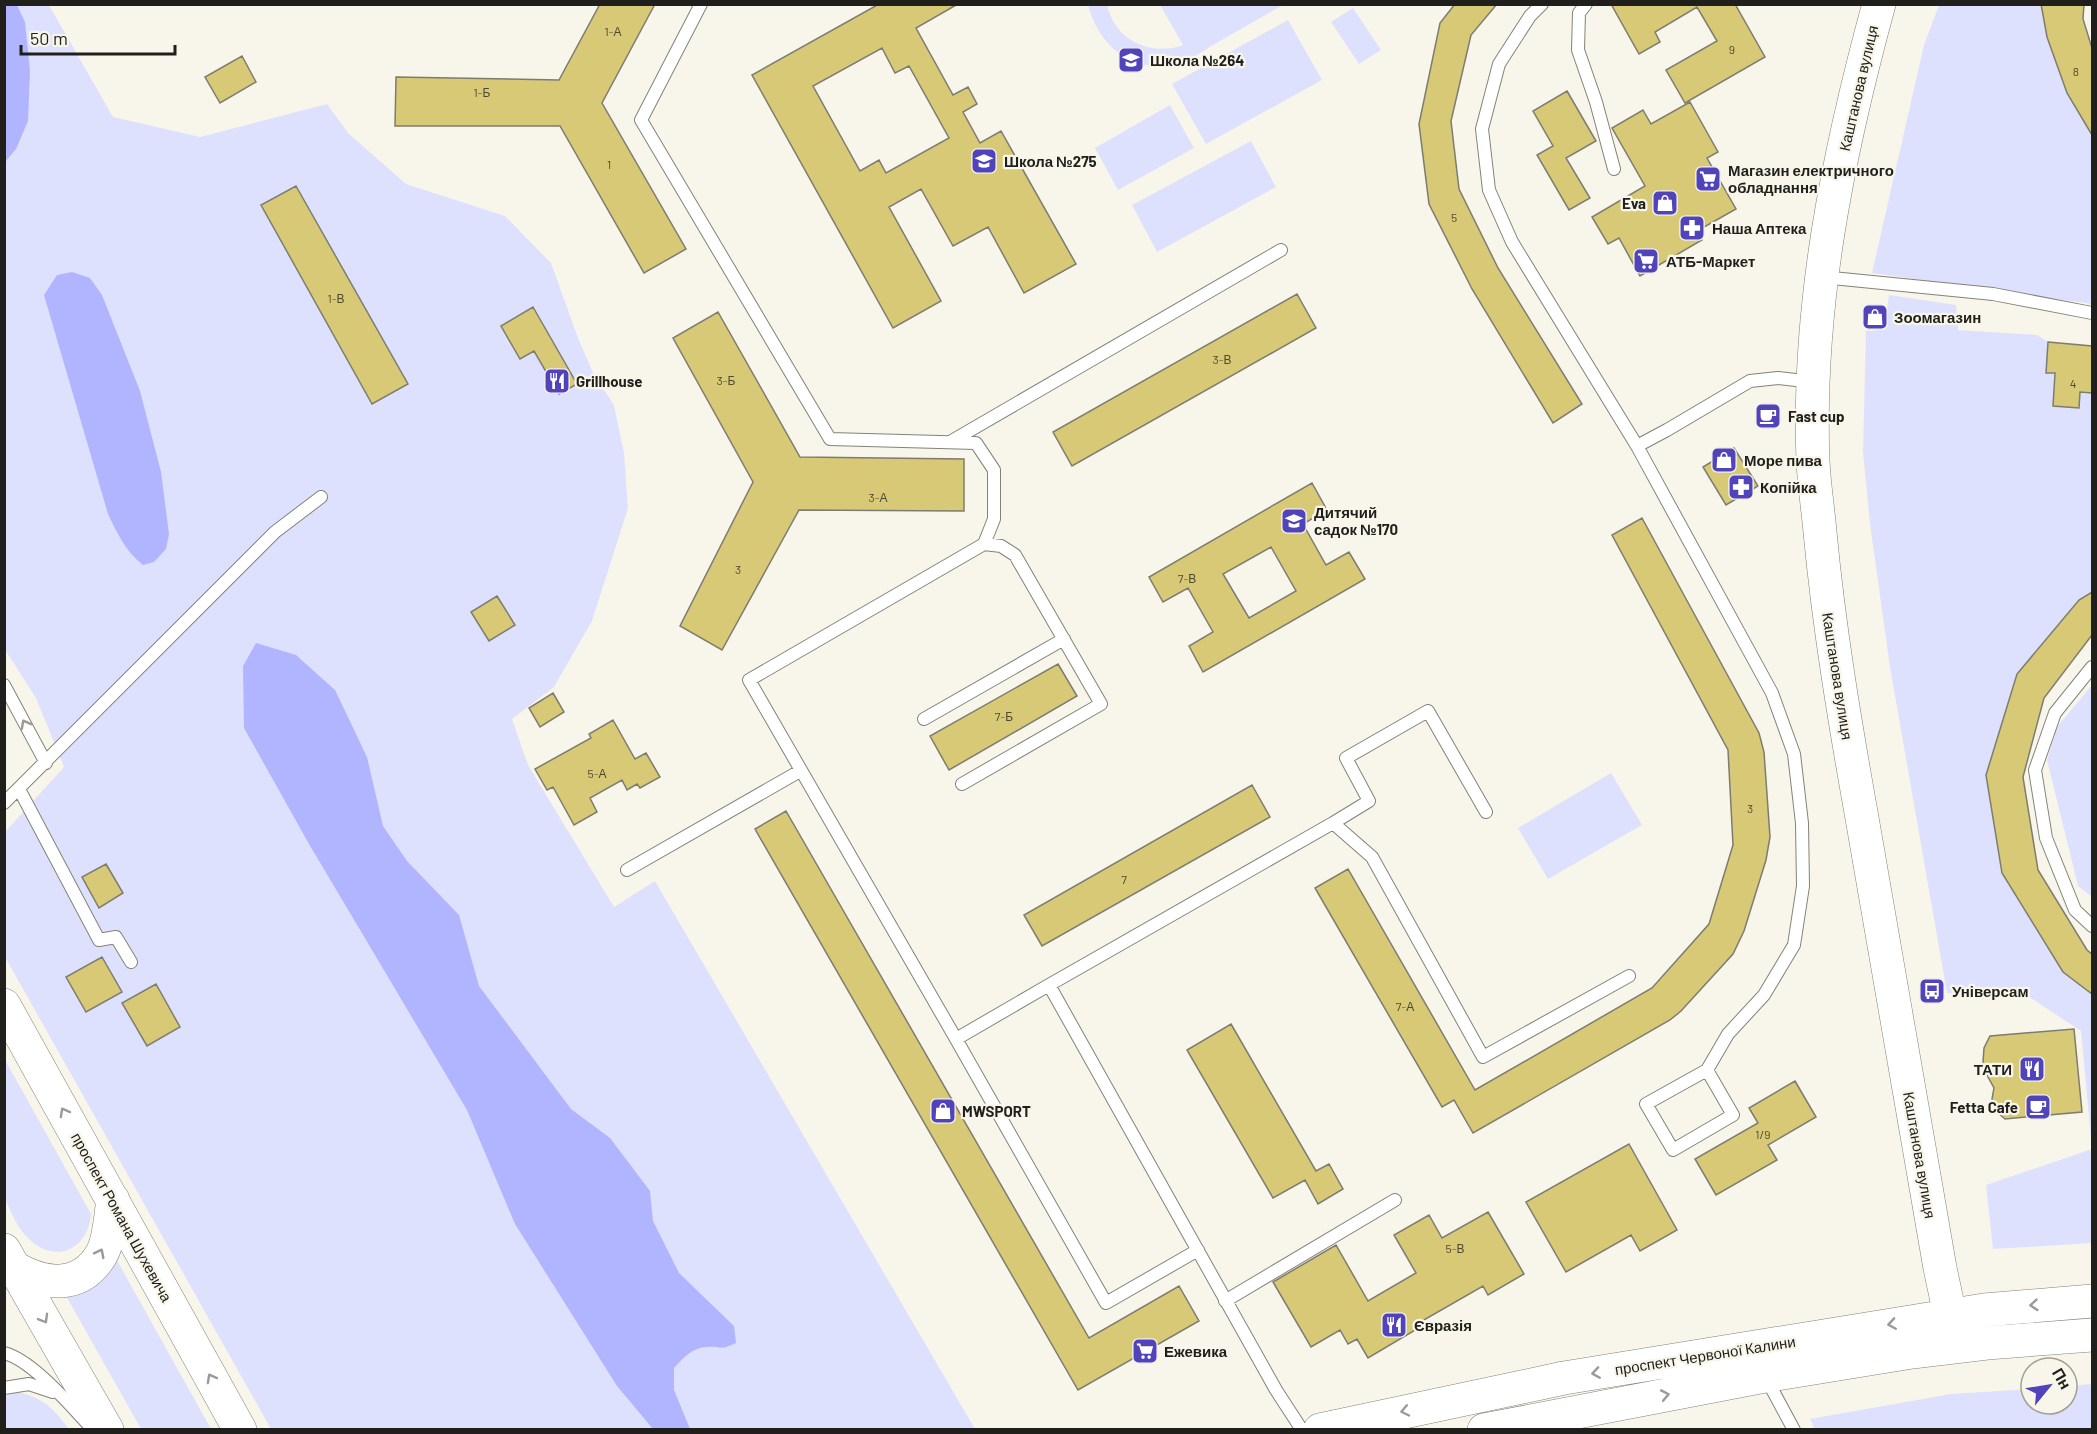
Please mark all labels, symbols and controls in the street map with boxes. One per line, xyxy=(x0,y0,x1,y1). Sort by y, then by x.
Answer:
scale bar xyxy=(21,18,176,56)
street label: Каштанова вулиця xyxy=(1835,23,1881,153)
house number: 1-А xyxy=(605,24,621,38)
text: 50 m xyxy=(30,27,68,49)
house number: 9 xyxy=(1729,42,1735,56)
school or university icon: Школа №264 xyxy=(1116,45,1146,75)
place label: Школа №264 xyxy=(1150,51,1244,69)
house number: 8 xyxy=(2073,64,2079,78)
house number: 1-Б xyxy=(474,85,491,99)
school or university icon: Школа №275 xyxy=(969,146,999,176)
place label: Школа №275 xyxy=(1004,152,1097,170)
house number: 1 xyxy=(607,157,611,171)
place label: Магазин електричного обладнання xyxy=(1728,161,1894,196)
supermarket icon: Магазин електричного обладнання xyxy=(1693,164,1723,194)
shop icon: Eva xyxy=(1650,188,1680,218)
place label: Eva xyxy=(1622,194,1646,212)
house number: 5 xyxy=(1451,210,1457,224)
pharmacy icon: Наша Аптека xyxy=(1677,213,1707,243)
place label: Наша Аптека xyxy=(1712,219,1807,237)
supermarket icon: АТБ-Маркет xyxy=(1631,246,1661,276)
place label: АТБ-Маркет xyxy=(1666,252,1755,270)
house number: 1-В xyxy=(328,291,344,305)
shop icon: Зоомагазин xyxy=(1860,302,1890,332)
place label: Зоомагазин xyxy=(1894,308,1981,326)
house number: 3-В xyxy=(1213,352,1231,366)
restaurant icon: Grillhouse xyxy=(542,366,572,396)
place label: Grillhouse xyxy=(576,372,643,390)
house number: 3-Б xyxy=(717,373,736,387)
house number: 4 xyxy=(2070,376,2076,390)
cafe icon: Fast cup xyxy=(1753,401,1783,431)
place label: Fast cup xyxy=(1788,407,1845,425)
shop icon: Море пива xyxy=(1709,445,1739,475)
place label: Море пива xyxy=(1744,451,1822,469)
pharmacy icon: Копійка xyxy=(1726,472,1756,502)
place label: Копійка xyxy=(1760,478,1817,496)
house number: 3-А xyxy=(869,490,887,504)
place label: Дитячий садок №170 xyxy=(1314,503,1398,538)
school or university icon: Дитячий садок №170 xyxy=(1279,506,1309,536)
house number: 3 xyxy=(735,562,741,576)
house number: 7-В xyxy=(1178,571,1196,585)
street label: Каштанова вулиця xyxy=(1819,611,1857,741)
house number: 7-Б xyxy=(995,709,1013,723)
one-way arrow xyxy=(21,719,32,730)
house number: 5-А xyxy=(588,766,606,780)
house number: 3 xyxy=(1747,801,1753,815)
house number: 7 xyxy=(1121,872,1127,886)
bus stop icon: Універсам xyxy=(1917,976,1947,1006)
place label: Універсам xyxy=(1952,982,2028,1000)
house number: 7-А xyxy=(1396,999,1414,1013)
restaurant icon: ТАТИ xyxy=(2017,1054,2047,1084)
place label: ТАТИ xyxy=(1974,1060,2012,1078)
street label: Каштанова вулиця xyxy=(1900,1090,1940,1220)
cafe icon: Fetta Cafe xyxy=(2023,1092,2053,1122)
shop icon: MWSPORT xyxy=(928,1096,958,1126)
place label: Fetta Cafe xyxy=(1950,1098,2018,1116)
place label: MWSPORT xyxy=(962,1102,1031,1120)
one-way arrow xyxy=(60,1108,71,1119)
house number: 1/9 xyxy=(1755,1127,1771,1141)
street label: проспект Романа Шухевича xyxy=(68,1129,176,1305)
house number: 5-В xyxy=(1446,1241,1464,1255)
one-way arrow xyxy=(93,1249,104,1260)
one-way arrow xyxy=(2030,1298,2039,1311)
restaurant icon: Євразія xyxy=(1379,1310,1409,1340)
one-way arrow xyxy=(36,1312,48,1323)
place label: Євразія xyxy=(1414,1316,1472,1334)
one-way arrow xyxy=(1888,1318,1897,1330)
street label: проспект Червоної Калини xyxy=(1613,1332,1797,1378)
supermarket icon: Ежевика xyxy=(1130,1336,1160,1366)
place label: Ежевика xyxy=(1164,1342,1228,1360)
north arrow xyxy=(2019,1356,2079,1416)
text: Пн xyxy=(2049,1364,2076,1392)
one-way arrow xyxy=(1592,1366,1602,1379)
one-way arrow xyxy=(207,1374,219,1385)
one-way arrow xyxy=(1660,1389,1670,1402)
one-way arrow xyxy=(1400,1404,1410,1417)

